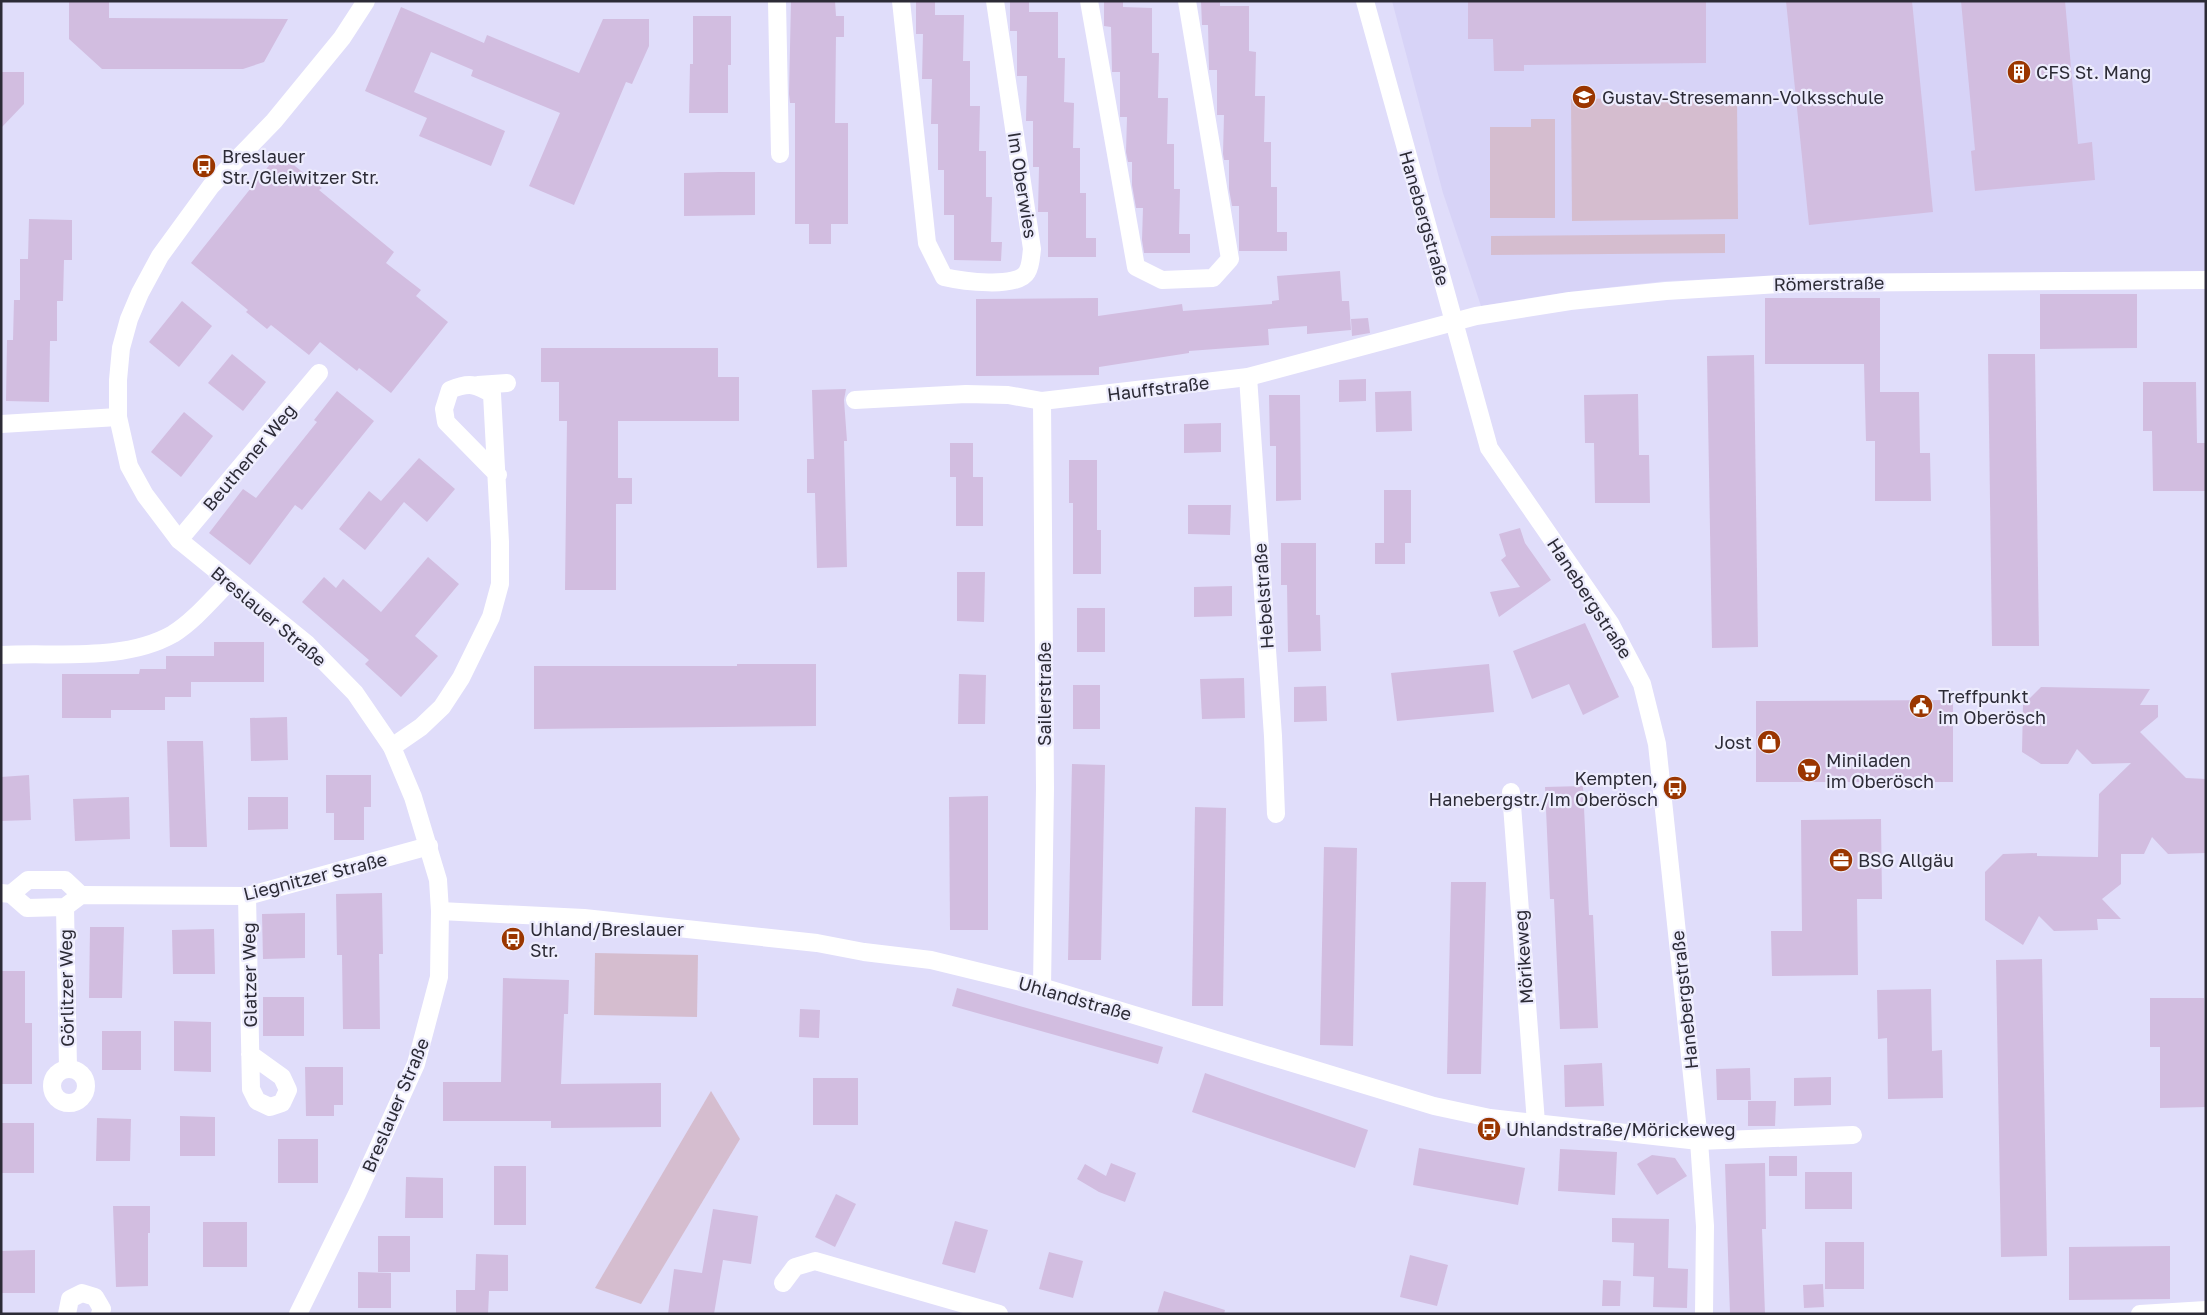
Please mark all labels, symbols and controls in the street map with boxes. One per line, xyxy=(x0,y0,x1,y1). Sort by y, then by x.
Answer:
building icon: CFS St. Mang xyxy=(2006,59,2032,85)
place label: CFS St. Mang xyxy=(2036,61,2151,83)
school or university icon: Gustav-Stresemann-Volksschule xyxy=(1571,84,1597,110)
place label: Gustav-Stresemann-Volksschule xyxy=(1602,86,1884,108)
street label: Im Oberwies xyxy=(1004,130,1042,240)
place label: Breslauer Str./Gleiwitzer Str. xyxy=(222,145,380,188)
street label: Hanebergstraße xyxy=(1395,148,1455,288)
bus stop icon: Breslauer Str./Gleiwitzer Str. xyxy=(191,153,217,179)
street label: Römerstraße xyxy=(1773,271,1885,295)
street label: Hauffstraße xyxy=(1106,371,1210,405)
street label: Beuthener Weg xyxy=(198,399,300,515)
street label: Hanebergstraße xyxy=(1543,534,1637,662)
street label: Hebelstraße xyxy=(1248,542,1278,650)
street label: Breslauer Straße xyxy=(207,561,331,671)
street label: Sailerstraße xyxy=(1033,642,1055,746)
place label: Treffpunkt im Oberösch xyxy=(1938,685,2046,728)
public building icon: Treffpunkt im Oberösch xyxy=(1908,693,1934,719)
shop icon: Jost xyxy=(1756,729,1782,755)
place label: Jost xyxy=(1714,731,1752,753)
place label: Miniladen im Oberösch xyxy=(1826,749,1934,792)
supermarket icon: Miniladen im Oberösch xyxy=(1796,757,1822,783)
place label: Kempten, Hanebergstr./Im Oberösch xyxy=(1429,767,1658,810)
bus stop icon: Kempten, Hanebergstr./Im Oberösch xyxy=(1662,775,1688,801)
street label: Liegnitzer Straße xyxy=(241,847,389,905)
office icon: BSG Allgäu xyxy=(1828,847,1854,873)
place label: BSG Allgäu xyxy=(1858,849,1954,871)
street label: Mörikeweg xyxy=(1509,909,1537,1005)
place label: Uhland/Breslauer Str. xyxy=(530,918,684,961)
street label: Glatzer Weg xyxy=(237,922,261,1028)
bus stop icon: Uhland/Breslauer Str. xyxy=(500,926,526,952)
street label: Görlitzer Weg xyxy=(54,929,78,1047)
street label: Hanebergstraße xyxy=(1666,930,1702,1070)
street label: Uhlandstraße xyxy=(1016,971,1134,1025)
street label: Breslauer Straße xyxy=(357,1034,433,1176)
bus stop icon: Uhlandstraße/Mörickeweg xyxy=(1476,1116,1502,1142)
place label: Uhlandstraße/Mörickeweg xyxy=(1506,1118,1735,1140)

